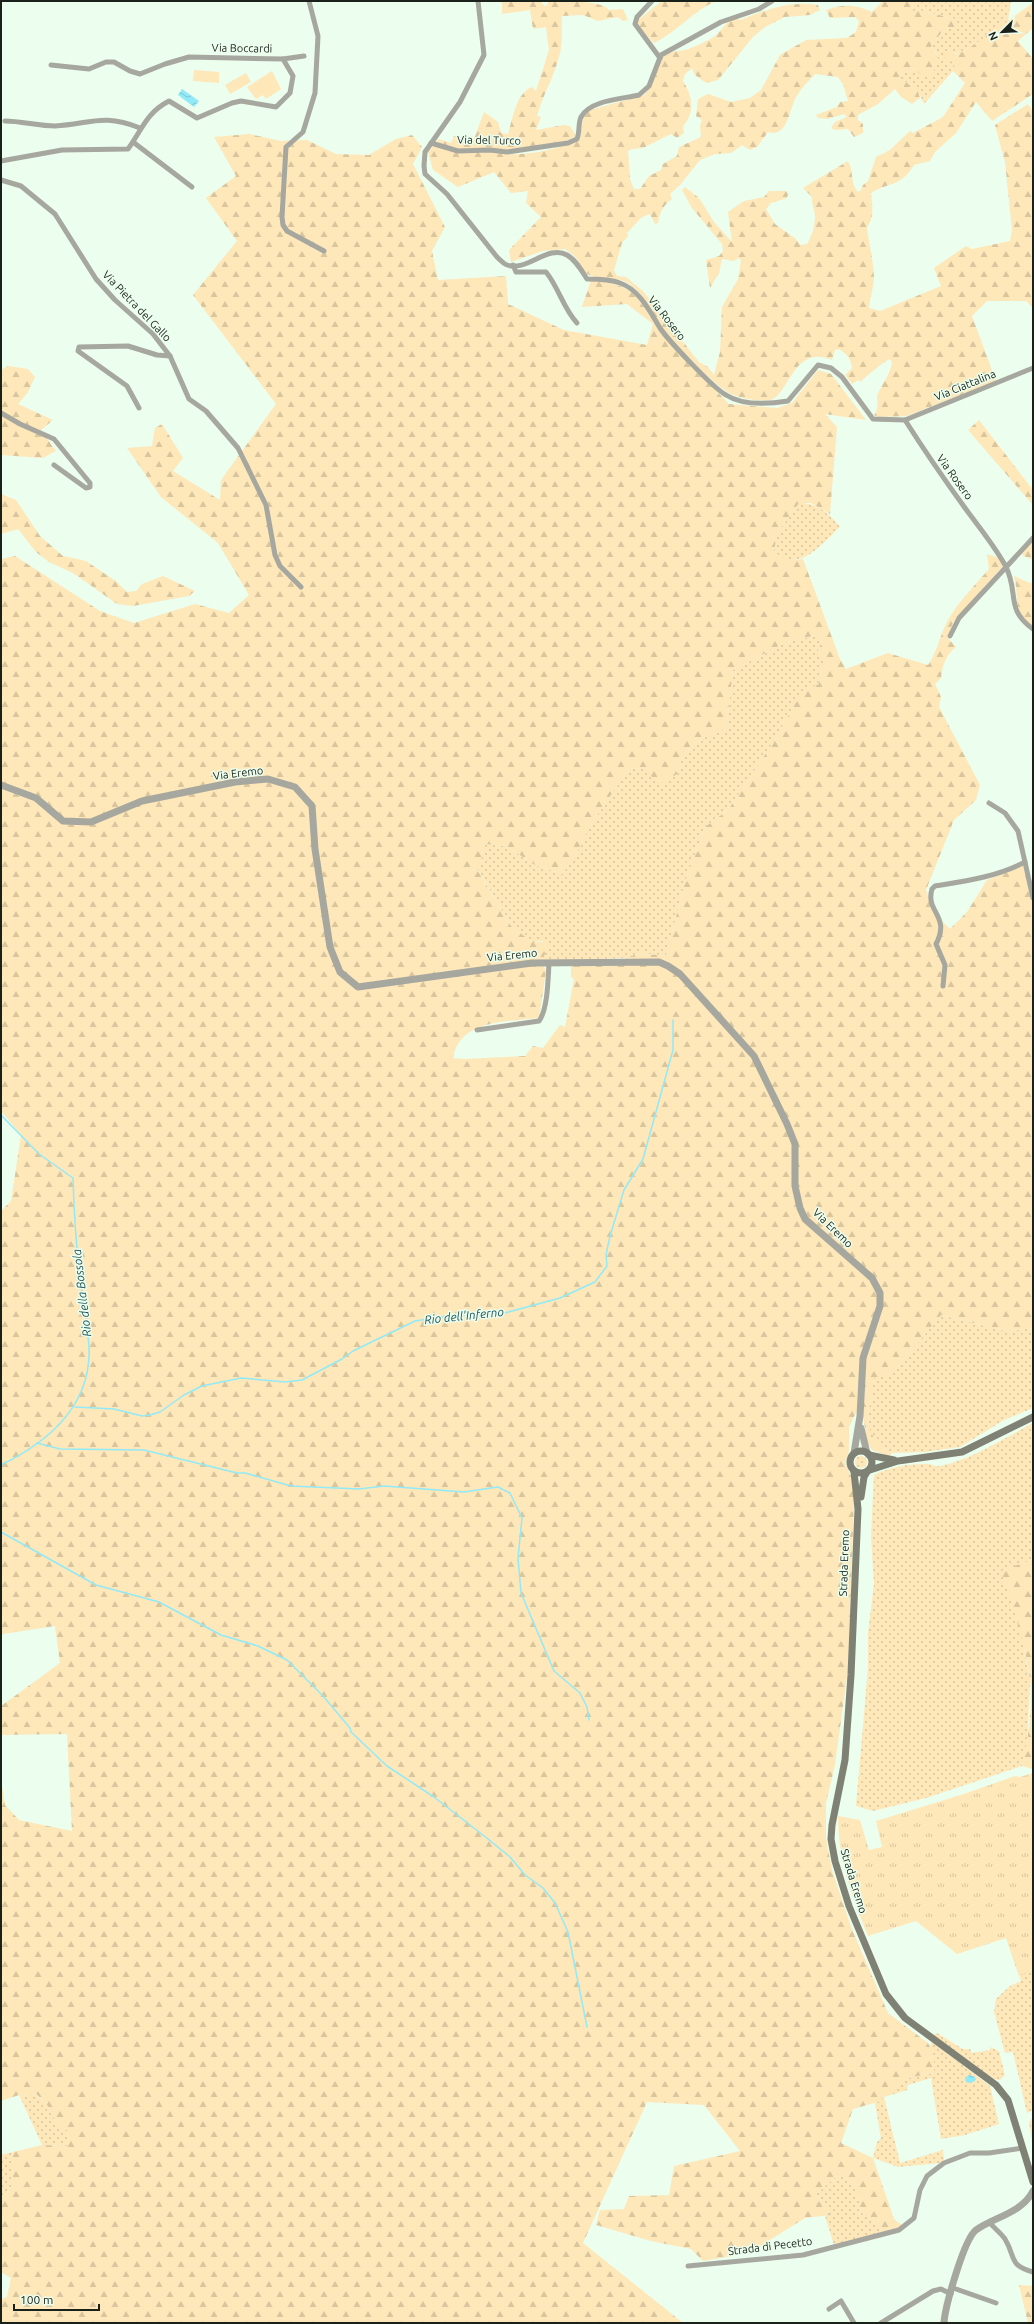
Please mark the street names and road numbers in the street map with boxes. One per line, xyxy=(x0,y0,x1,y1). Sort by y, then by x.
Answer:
street label: Via Boccardi xyxy=(212,41,272,55)
street label: Via del Turco xyxy=(457,133,521,147)
street label: Via Pietra del Gallo xyxy=(100,268,174,344)
street label: Via Rosero xyxy=(646,293,688,343)
street label: Via Ciattalina xyxy=(933,367,997,403)
street label: Via Rosero xyxy=(935,452,975,502)
street label: Via Eremo xyxy=(212,764,264,782)
street label: Via Eremo xyxy=(486,946,538,964)
street label: Via Eremo xyxy=(811,1206,855,1250)
street label: Strada Eremo xyxy=(837,1529,851,1597)
street label: Strada Eremo xyxy=(838,1847,870,1915)
street label: Strada di Pecetto xyxy=(727,2235,813,2257)

